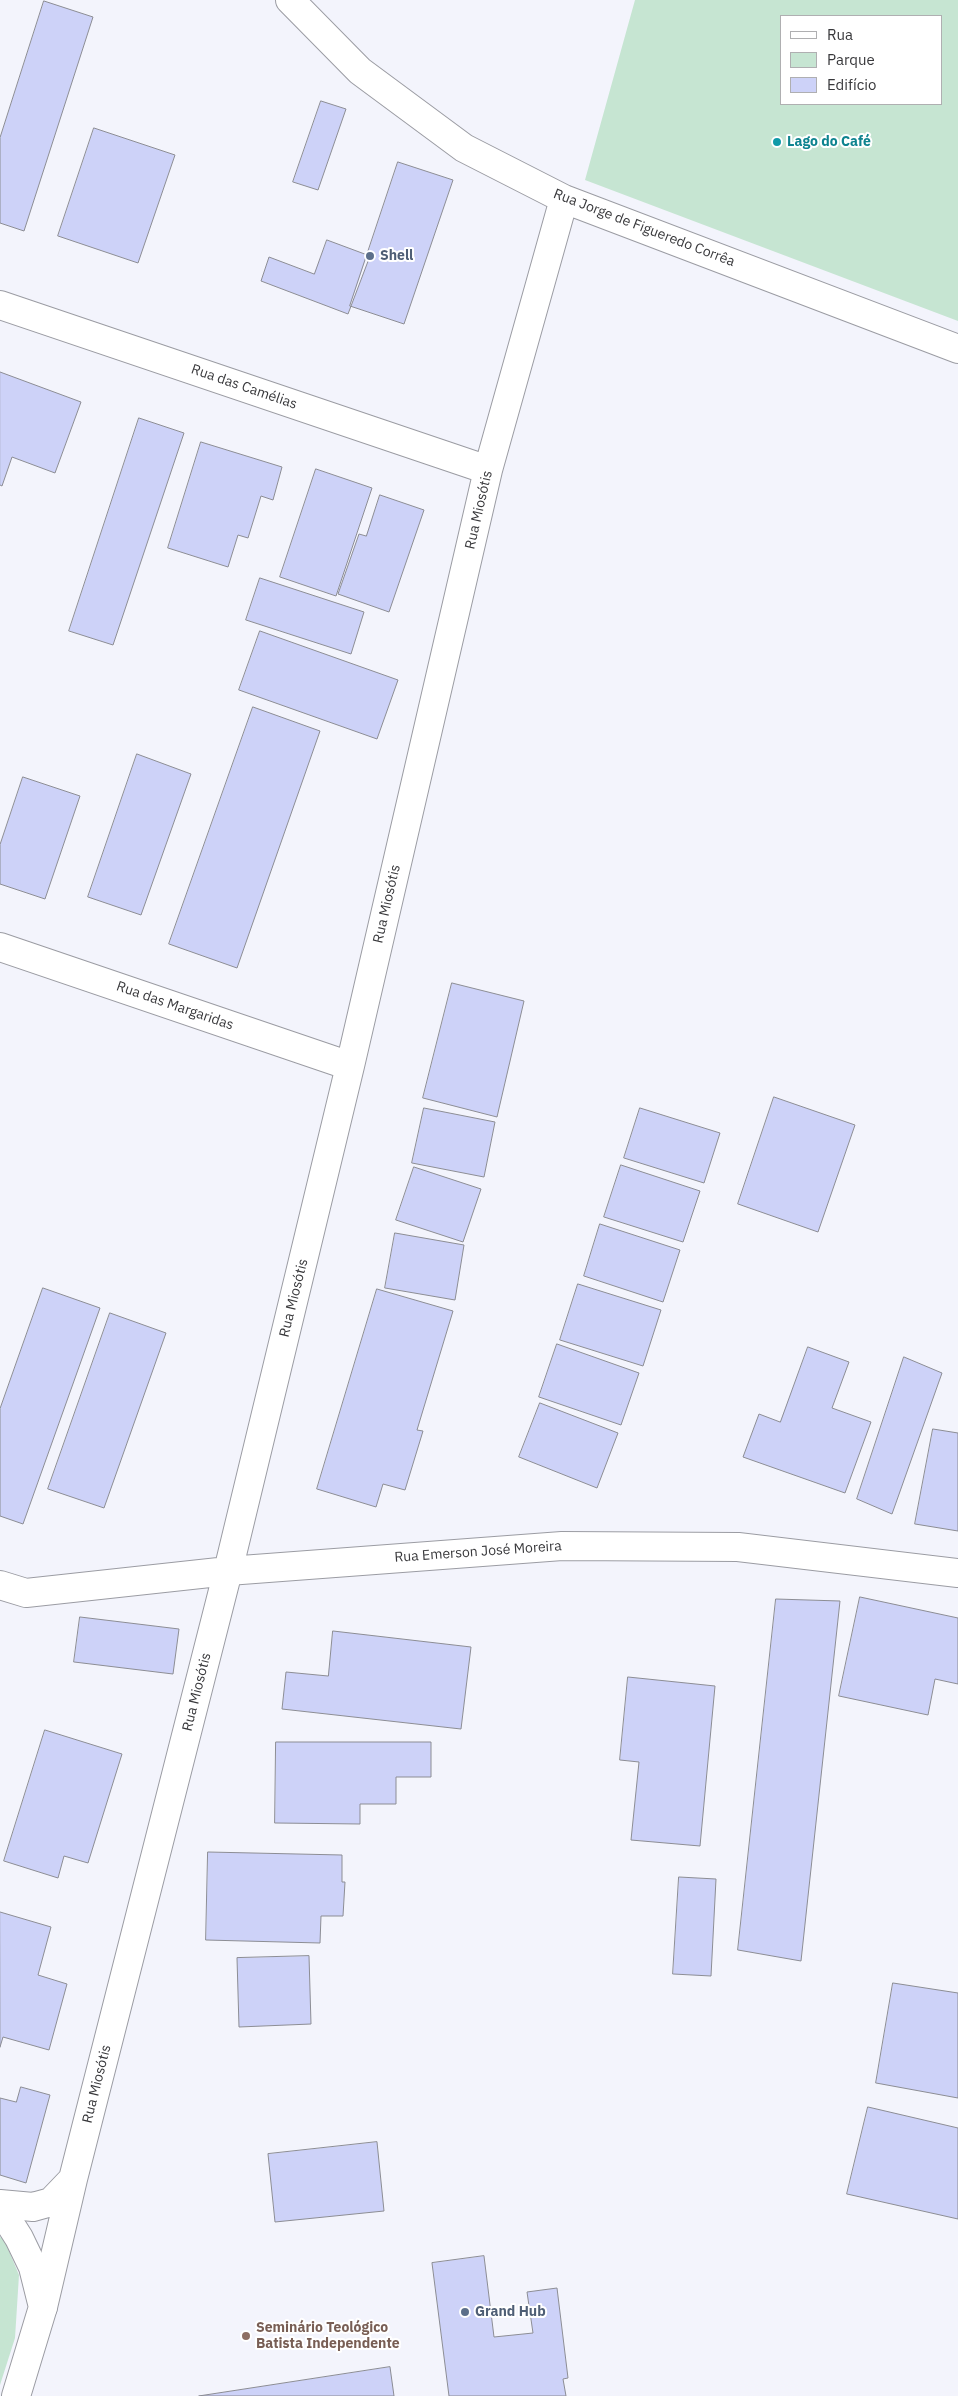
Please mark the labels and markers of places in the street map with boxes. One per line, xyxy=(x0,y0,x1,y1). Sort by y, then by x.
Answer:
place label: Lago do Café xyxy=(787,134,871,150)
marker: Lago do Café xyxy=(771,136,783,148)
place label: Shell xyxy=(380,248,413,264)
marker: Shell xyxy=(364,250,376,262)
place label: Grand Hub xyxy=(475,2304,546,2320)
marker: Grand Hub xyxy=(459,2306,471,2318)
place label: Seminário Teológico Batista Independente xyxy=(256,2320,400,2352)
marker: Seminário Teológico Batista Independente xyxy=(240,2330,252,2342)

